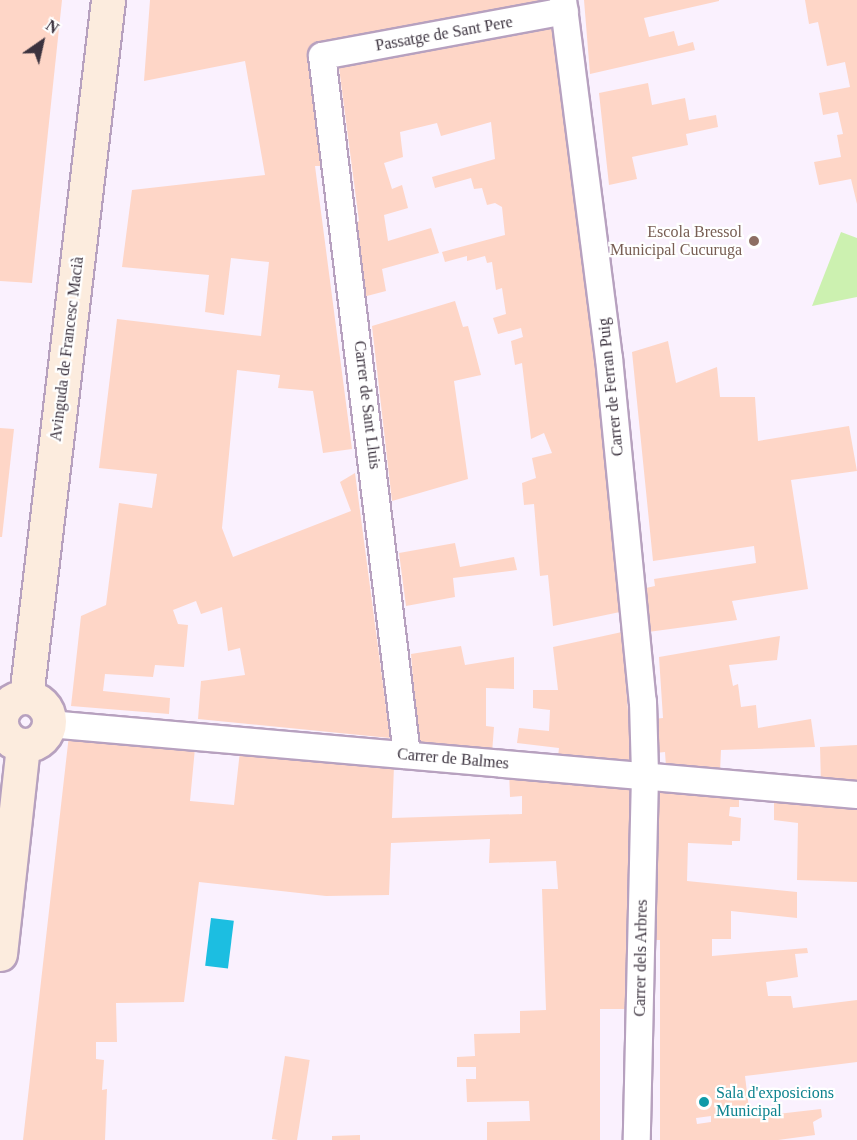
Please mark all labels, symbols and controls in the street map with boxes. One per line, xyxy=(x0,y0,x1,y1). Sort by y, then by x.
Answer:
north arrow xyxy=(12,12,72,72)
street label: Passatge de Sant Pere xyxy=(374,12,514,56)
text: N xyxy=(43,16,62,37)
place label: Escola Bressol Municipal Cucuruga xyxy=(610,222,742,260)
marker: Escola Bressol Municipal Cucuruga xyxy=(747,234,761,248)
street label: Avinguda de Francesc Macià xyxy=(46,256,88,442)
street label: Carrer de Ferran Puig xyxy=(594,317,628,457)
street label: Carrer de Sant Lluis xyxy=(350,340,384,470)
street label: Carrer de Balmes xyxy=(396,745,510,773)
street label: Carrer dels Arbres xyxy=(630,899,652,1017)
place label: Sala d'exposicions Municipal xyxy=(716,1083,834,1121)
marker: Sala d'exposicions Municipal xyxy=(697,1095,711,1109)

